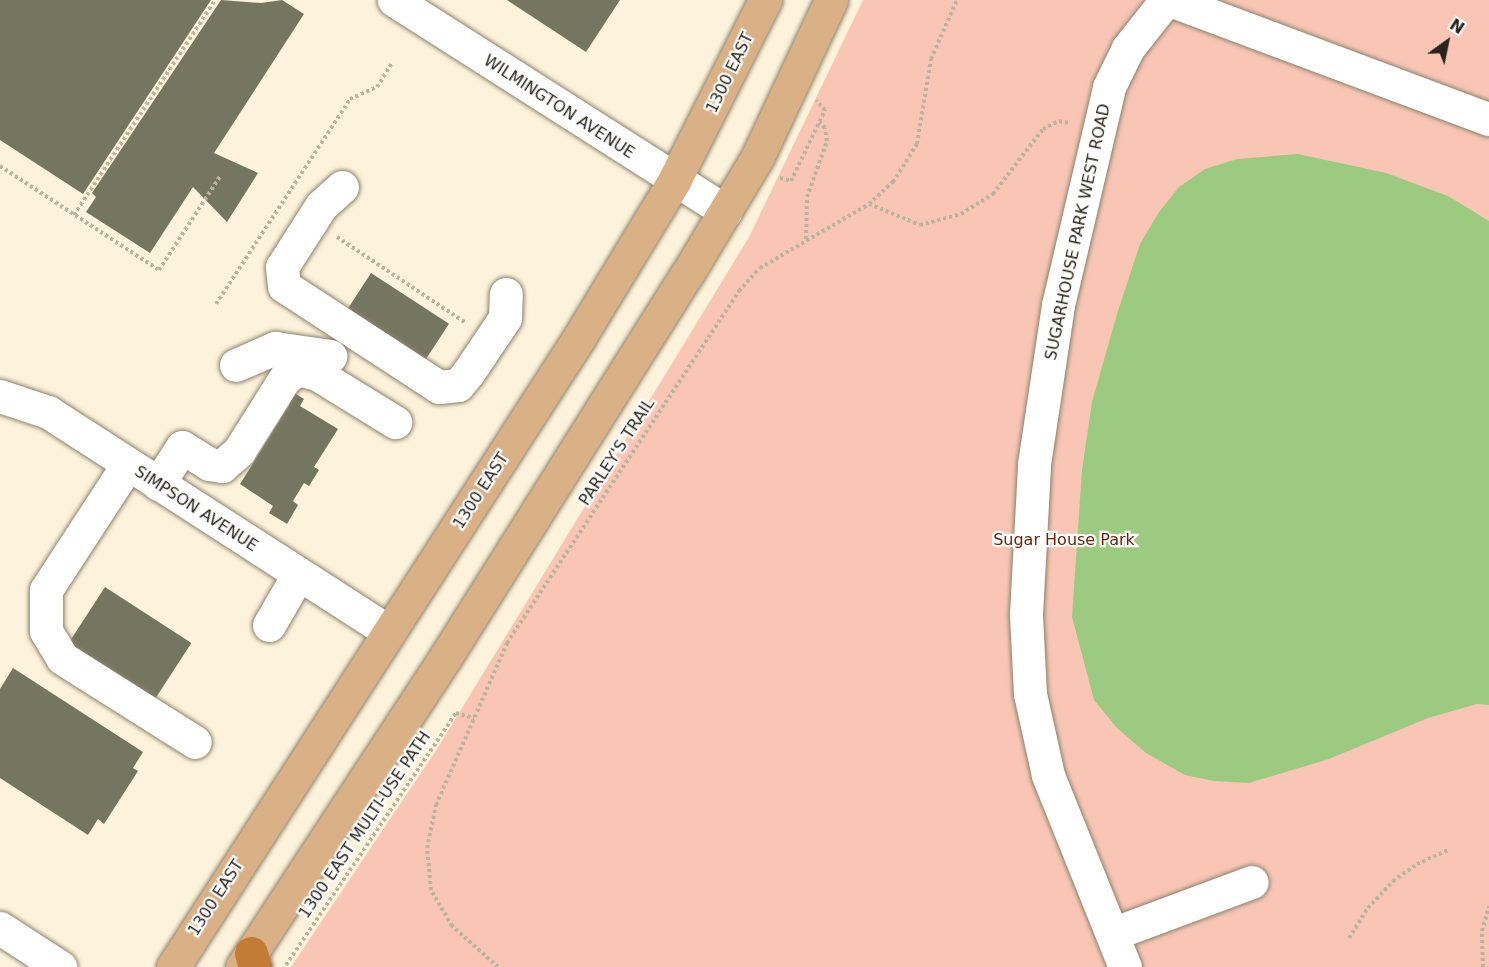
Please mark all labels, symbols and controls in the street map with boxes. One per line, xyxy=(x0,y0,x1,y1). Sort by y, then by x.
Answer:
north arrow xyxy=(1417,12,1477,72)
text: N xyxy=(1446,15,1468,38)
street label: 1300 EAST xyxy=(702,30,758,116)
street label: WILMINGTON AVENUE xyxy=(480,51,638,163)
street label: SUGARHOUSE PARK WEST ROAD xyxy=(1041,102,1115,362)
street label: PARLEY'S TRAIL xyxy=(575,395,659,509)
street label: 1300 EAST xyxy=(449,449,513,533)
street label: SIMPSON AVENUE xyxy=(131,462,261,556)
park label: Sugar House Park xyxy=(993,530,1135,550)
street label: 1300 EAST MULTI-USE PATH xyxy=(295,728,435,922)
street label: 1300 EAST xyxy=(184,856,248,940)

